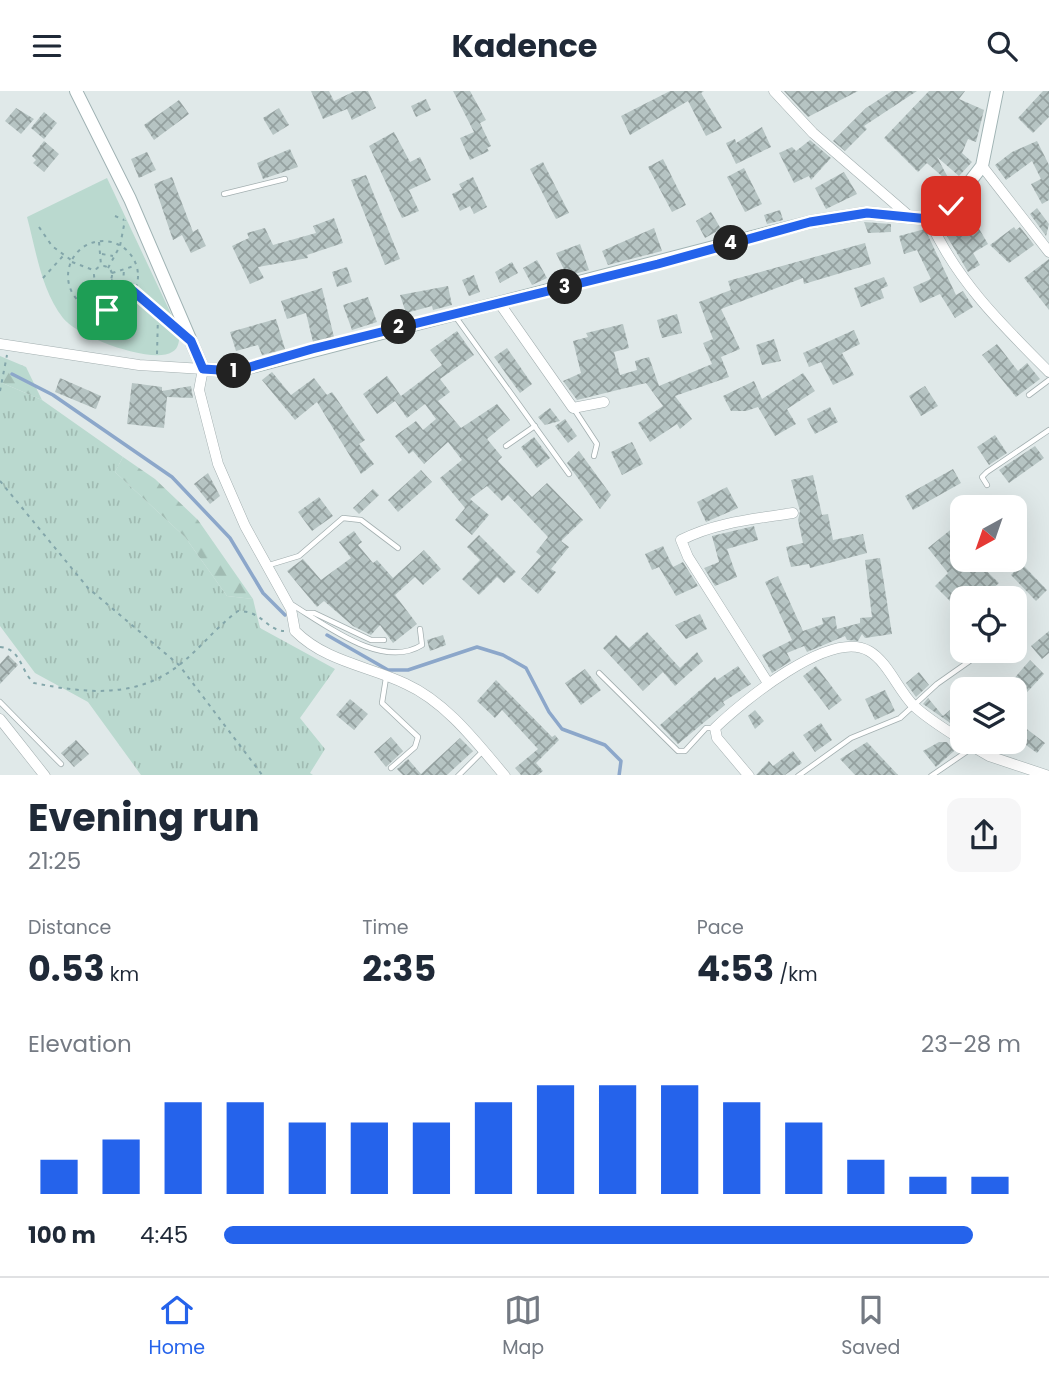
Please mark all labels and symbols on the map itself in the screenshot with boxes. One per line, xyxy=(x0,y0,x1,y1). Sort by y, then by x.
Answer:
pin xyxy=(921,176,981,236)
pin: 4 xyxy=(714,225,748,261)
pin: 3 xyxy=(548,269,582,305)
pin xyxy=(77,280,137,340)
pin: 2 xyxy=(382,309,416,345)
pin: 1 xyxy=(216,353,252,389)
north arrow xyxy=(950,495,1027,572)

